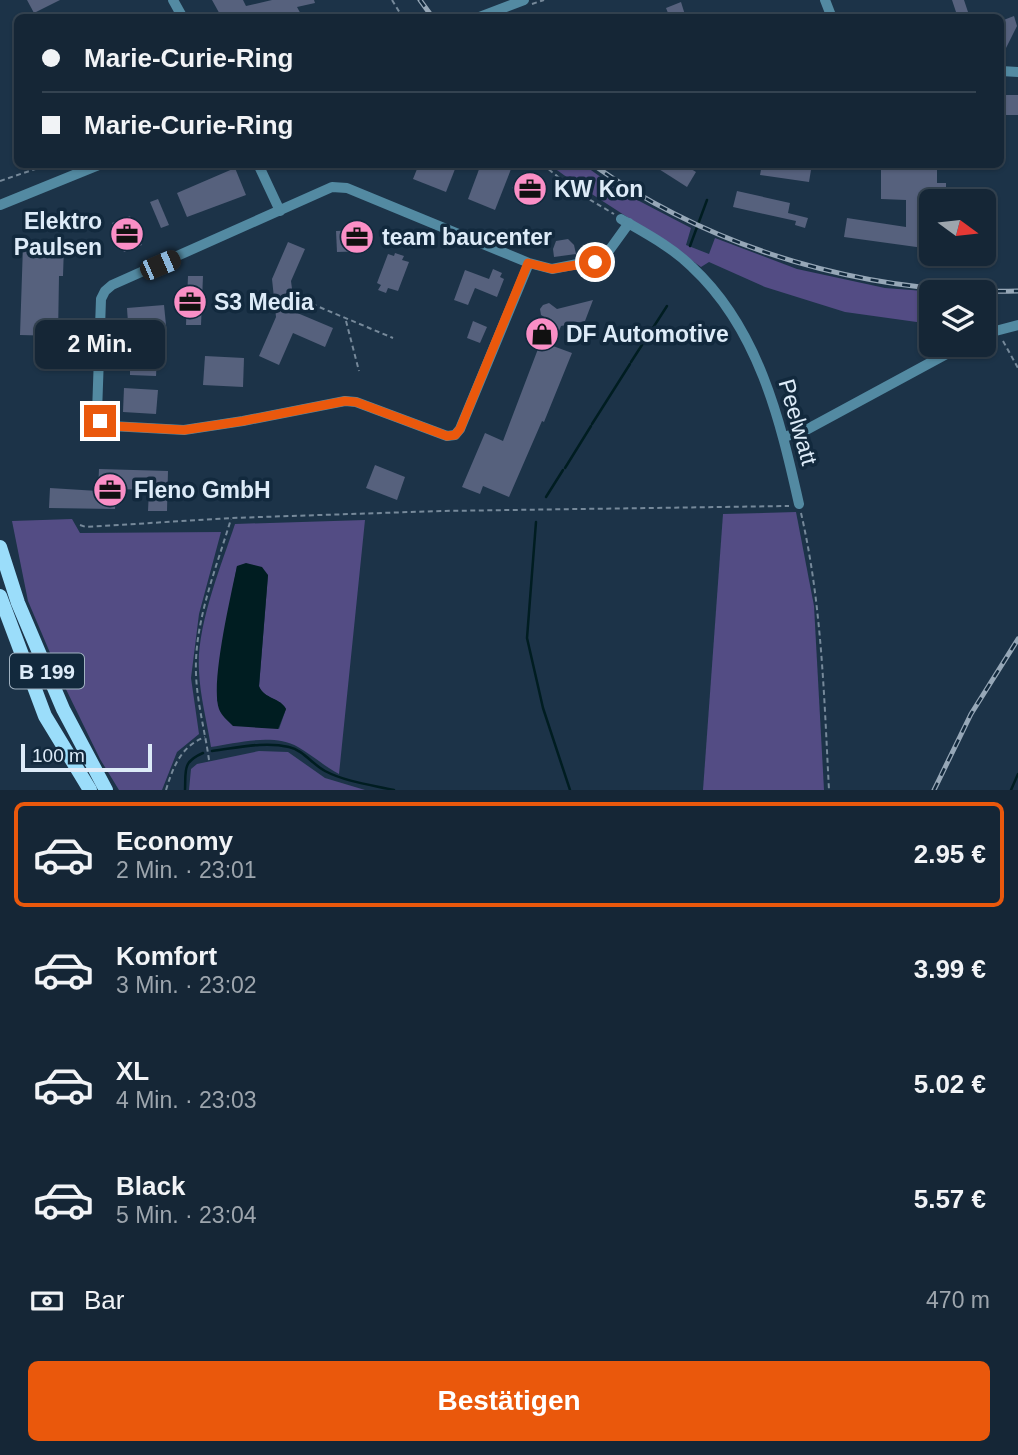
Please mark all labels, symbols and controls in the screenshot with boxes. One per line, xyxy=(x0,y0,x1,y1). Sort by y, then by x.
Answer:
text: Marie-Curie-Ring xyxy=(84,43,293,73)
text: Marie-Curie-Ring xyxy=(84,110,293,140)
office icon: KW Kon xyxy=(511,170,549,208)
place label: KW Kon xyxy=(554,176,643,202)
north arrow xyxy=(919,189,996,266)
map controls xyxy=(919,189,996,357)
place label: Elektro Paulsen xyxy=(14,208,102,260)
office icon: Elektro Paulsen xyxy=(108,215,146,253)
office icon: team baucenter xyxy=(338,218,376,256)
place label: team baucenter xyxy=(382,224,552,250)
route start xyxy=(579,246,611,278)
car xyxy=(137,247,184,283)
button: layers xyxy=(919,280,996,357)
office icon: S3 Media xyxy=(171,283,209,321)
place label: S3 Media xyxy=(214,289,314,315)
shop icon: DF Automotive xyxy=(523,315,561,353)
callout: 2 Min. xyxy=(35,320,165,368)
place label: DF Automotive xyxy=(566,321,729,347)
text: 2 Min. xyxy=(67,331,133,357)
street label: Peelwatt xyxy=(773,376,823,469)
route end xyxy=(84,405,116,437)
office icon: Fleno GmbH xyxy=(91,471,129,509)
place label: Fleno GmbH xyxy=(134,477,271,503)
road number: B 199 xyxy=(10,654,84,688)
scale bar xyxy=(21,741,152,773)
text: 100 m xyxy=(32,745,85,766)
icon: car xyxy=(32,823,95,886)
text: Economy xyxy=(116,826,233,856)
text: 2.95 € xyxy=(914,839,986,869)
text: 2 Min. · 23:01 xyxy=(116,857,257,883)
icon: car xyxy=(32,938,95,1001)
text: Komfort xyxy=(116,941,217,971)
text: 3.99 € xyxy=(914,954,986,984)
text: 3 Min. · 23:02 xyxy=(116,972,257,998)
icon: car xyxy=(32,1053,95,1116)
text: XL xyxy=(116,1056,149,1086)
text: 5.02 € xyxy=(914,1069,986,1099)
text: 4 Min. · 23:03 xyxy=(116,1087,257,1113)
icon: car xyxy=(32,1168,95,1231)
text: Black xyxy=(116,1171,185,1201)
text: 5.57 € xyxy=(914,1184,986,1214)
text: 5 Min. · 23:04 xyxy=(116,1202,257,1228)
icon: cash xyxy=(28,1282,66,1320)
text: Bar xyxy=(84,1285,124,1315)
text: 470 m xyxy=(926,1287,990,1313)
button: Bestätigen xyxy=(28,1361,990,1441)

